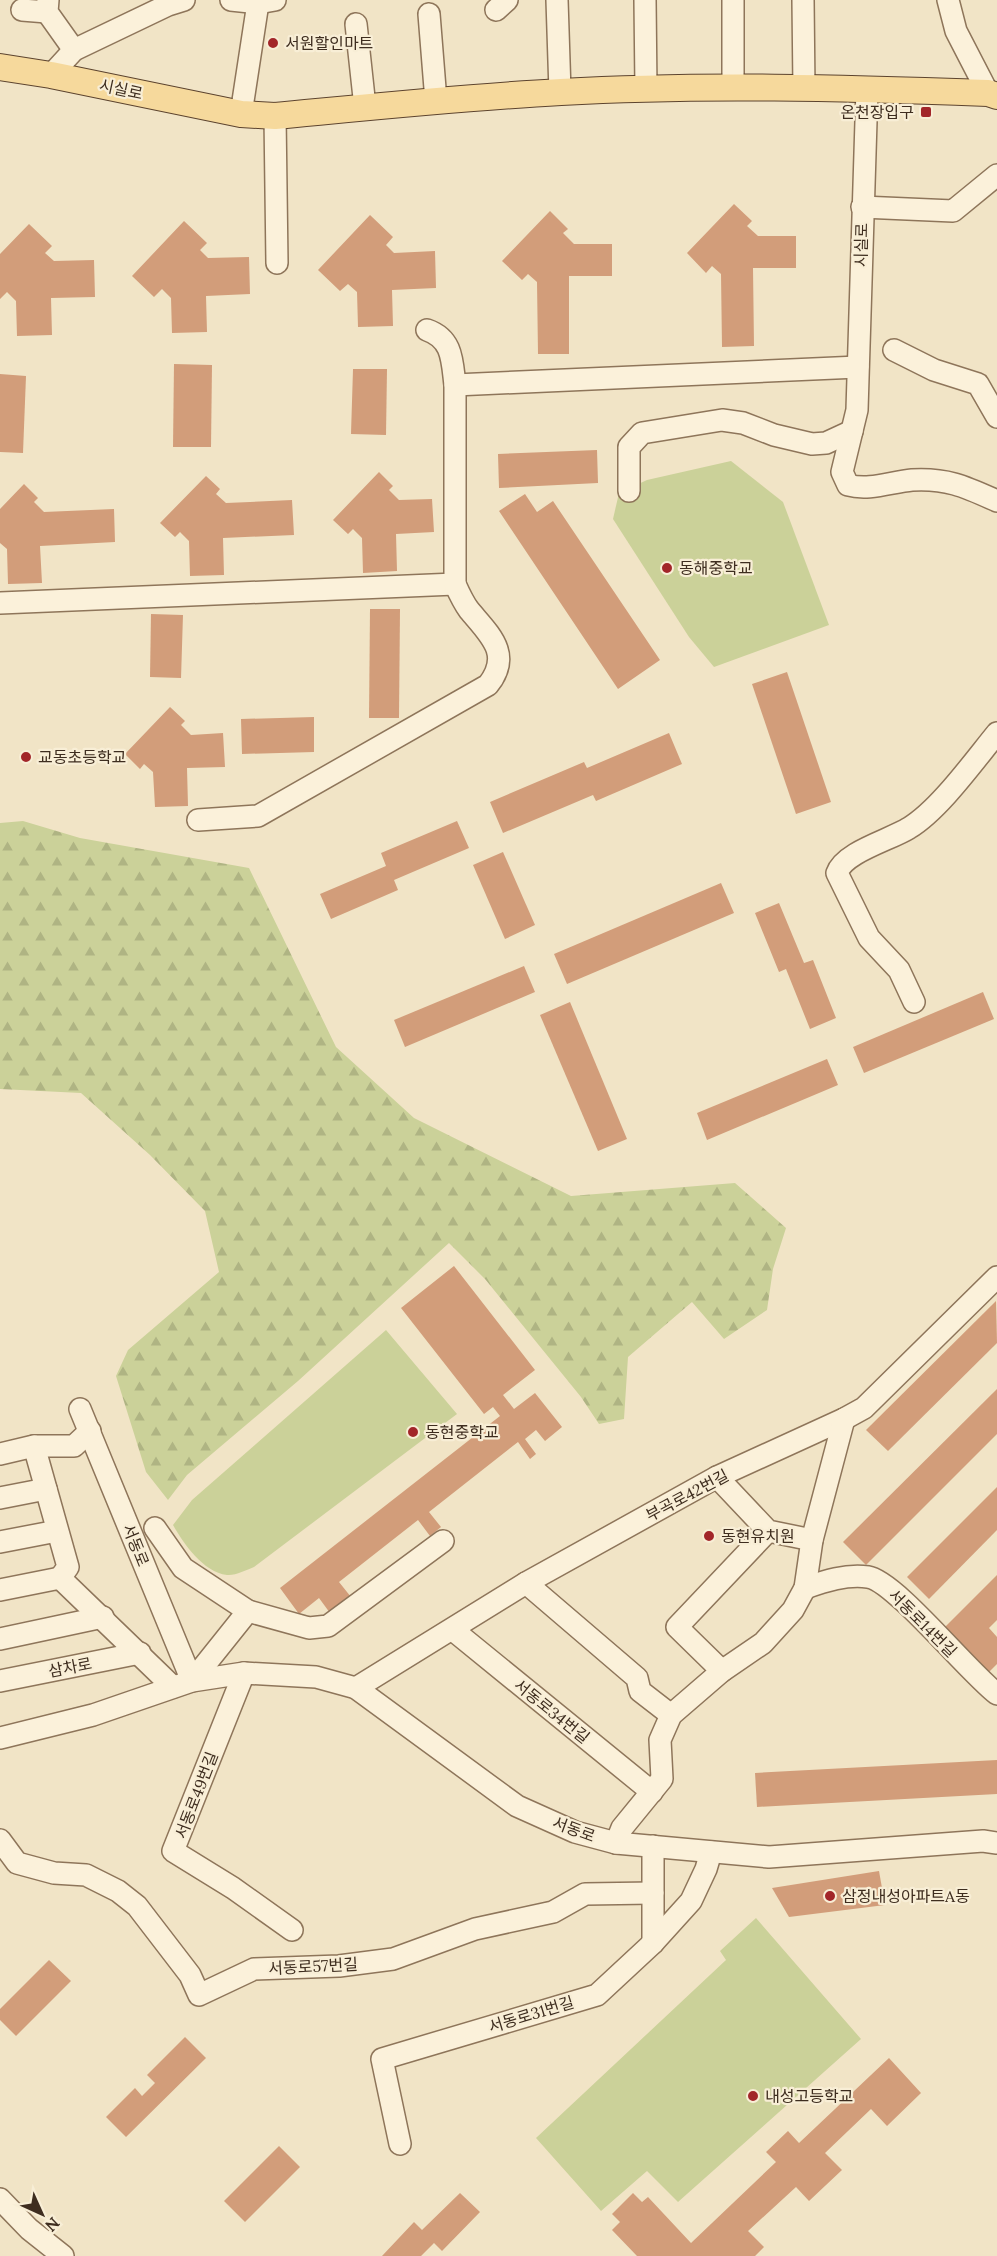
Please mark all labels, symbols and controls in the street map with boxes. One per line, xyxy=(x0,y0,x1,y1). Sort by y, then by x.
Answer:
place label: 서원할인마트 xyxy=(285,33,373,53)
marker: 서원할인마트 xyxy=(266,36,280,50)
street label: 시실로 xyxy=(97,75,145,103)
place label: 온천장입구 xyxy=(840,102,914,122)
marker: 온천장입구 xyxy=(919,105,933,119)
street label: 시실로 xyxy=(851,222,871,267)
place label: 동해중학교 xyxy=(679,558,753,578)
marker: 동해중학교 xyxy=(660,561,674,575)
place label: 교동초등학교 xyxy=(38,747,126,767)
marker: 교동초등학교 xyxy=(19,750,33,764)
place label: 동현중학교 xyxy=(425,1422,499,1442)
marker: 동현중학교 xyxy=(406,1425,420,1439)
street label: 부곡로42번길 xyxy=(642,1465,732,1525)
street label: 서동로 xyxy=(118,1521,154,1569)
place label: 동현유치원 xyxy=(721,1526,795,1546)
marker: 동현유치원 xyxy=(702,1529,716,1543)
street label: 서동로14번길 xyxy=(885,1585,961,1661)
street label: 삼차로 xyxy=(46,1653,94,1681)
street label: 서동로34번길 xyxy=(510,1675,594,1747)
street label: 서동로49번길 xyxy=(170,1749,222,1841)
street label: 서동로 xyxy=(550,1812,598,1846)
place label: 삼정내성아파트A동 xyxy=(842,1886,970,1906)
marker: 삼정내성아파트A동 xyxy=(823,1889,837,1903)
street label: 서동로57번길 xyxy=(268,1954,358,1978)
street label: 서동로31번길 xyxy=(486,1992,576,2036)
place label: 내성고등학교 xyxy=(765,2086,853,2106)
marker: 내성고등학교 xyxy=(746,2089,760,2103)
north arrow xyxy=(12,2184,72,2244)
text: N xyxy=(41,2213,64,2236)

